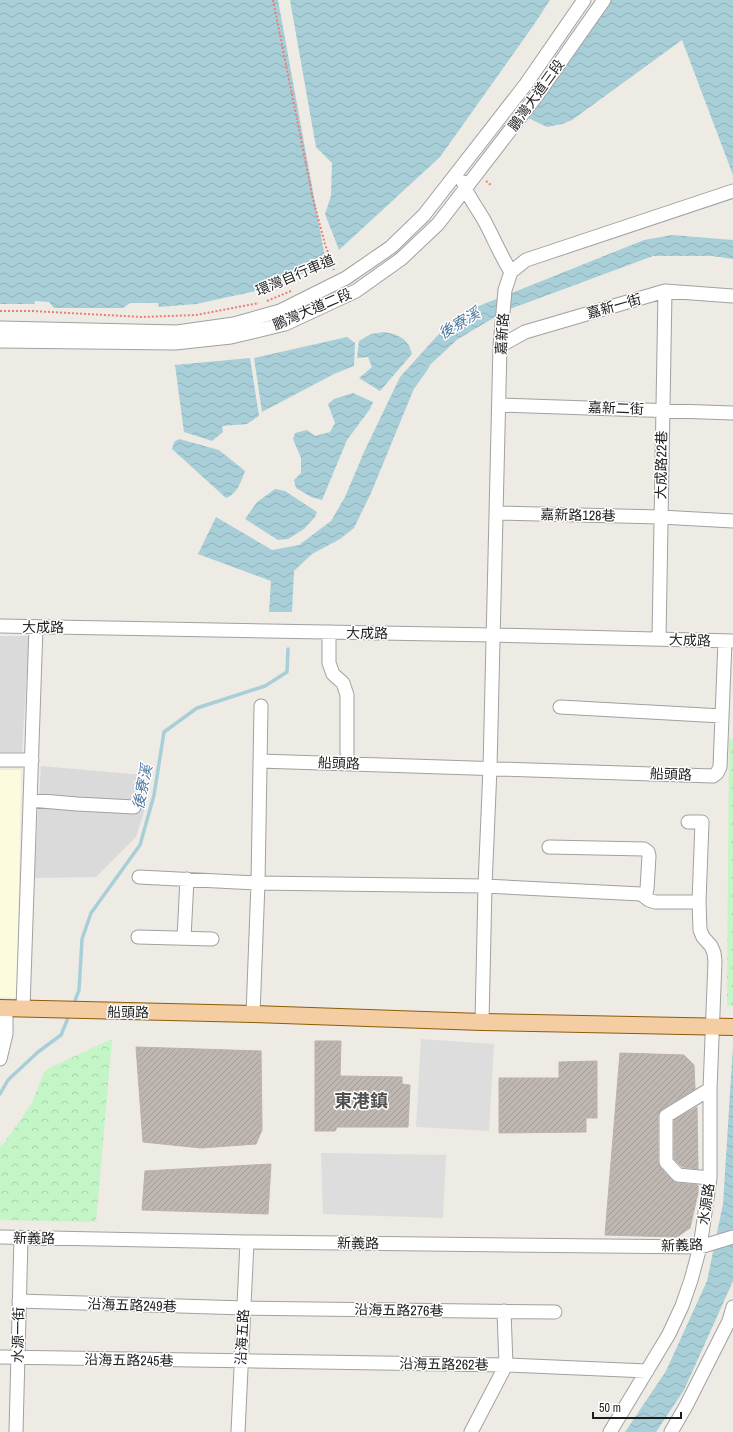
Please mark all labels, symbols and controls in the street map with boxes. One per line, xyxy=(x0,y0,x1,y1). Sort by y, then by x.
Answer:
street label: 鵬灣大道三段 xyxy=(504,56,568,134)
street label: 環灣自行車道 xyxy=(253,250,337,300)
street label: 鵬灣大道二段 xyxy=(270,284,354,334)
street label: 嘉新一街 xyxy=(585,290,643,322)
water label: 後寮溪 xyxy=(434,301,485,344)
street label: 嘉新路 xyxy=(492,312,512,356)
street label: 嘉新二街 xyxy=(588,398,644,418)
street label: 大成路22巷 xyxy=(651,430,671,500)
street label: 嘉新路128巷 xyxy=(540,505,616,525)
street label: 大成路 xyxy=(22,618,64,636)
street label: 大成路 xyxy=(346,624,388,642)
street label: 大成路 xyxy=(669,630,711,650)
street label: 船頭路 xyxy=(318,753,360,773)
water label: 後寮溪 xyxy=(127,761,157,811)
street label: 船頭路 xyxy=(650,764,692,784)
street label: 船頭路 xyxy=(107,1003,149,1021)
district label: 東港鎮 xyxy=(334,1088,388,1113)
street label: 水源路 xyxy=(694,1182,718,1226)
street label: 新義路 xyxy=(13,1229,55,1247)
street label: 新義路 xyxy=(337,1234,379,1252)
street label: 新義路 xyxy=(661,1235,703,1255)
street label: 沿海五路249巷 xyxy=(87,1294,177,1316)
street label: 沿海五路276巷 xyxy=(354,1300,444,1320)
street label: 水源一街 xyxy=(9,1307,27,1363)
street label: 沿海五路 xyxy=(232,1309,252,1365)
street label: 沿海五路245巷 xyxy=(84,1350,174,1370)
street label: 沿海五路262巷 xyxy=(399,1354,489,1374)
scale bar xyxy=(593,1394,681,1420)
text: 50 m xyxy=(599,1400,621,1416)

